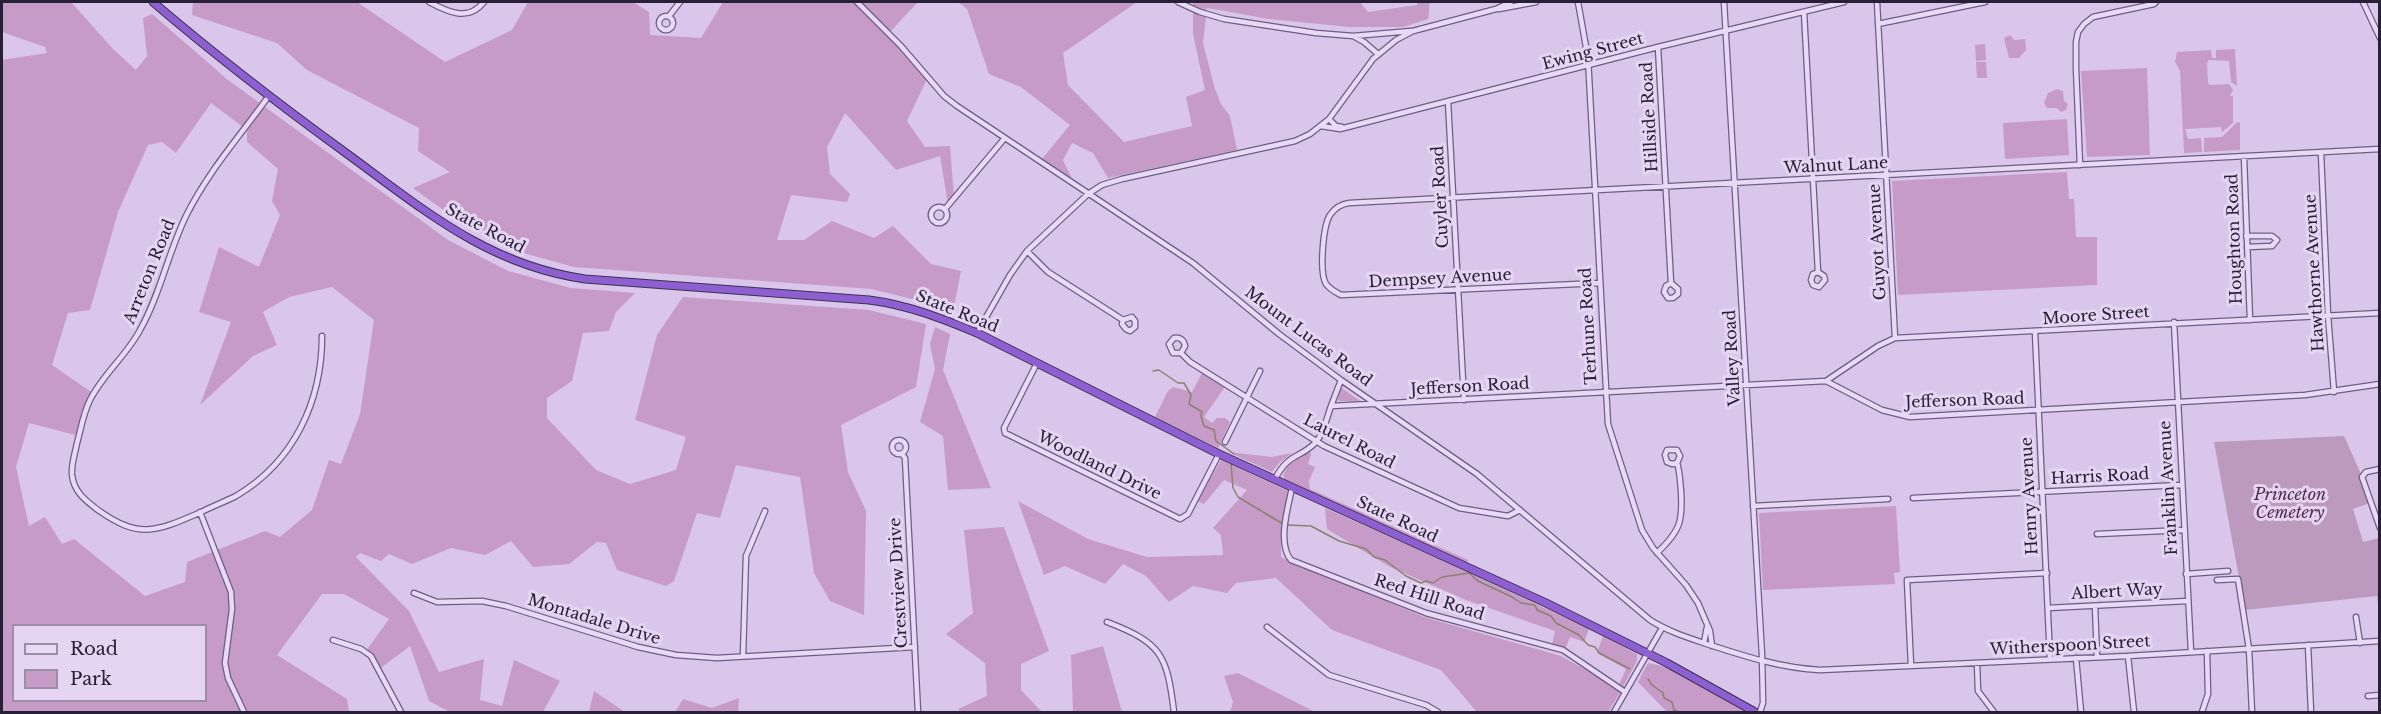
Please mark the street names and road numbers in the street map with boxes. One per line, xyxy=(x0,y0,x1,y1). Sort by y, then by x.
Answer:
street label: Ewing Street xyxy=(1540,29,1646,75)
street label: Hillside Road xyxy=(1638,61,1662,173)
street label: Cuyler Road xyxy=(1429,145,1453,249)
street label: Walnut Lane xyxy=(1783,154,1889,178)
street label: Houghton Road xyxy=(2223,173,2247,305)
street label: Guyot Avenue xyxy=(1865,183,1891,301)
street label: Hawthorne Avenue xyxy=(2301,194,2329,352)
street label: State Road xyxy=(442,200,528,258)
street label: Arreton Road xyxy=(120,217,180,327)
street label: Dempsey Avenue xyxy=(1368,266,1512,292)
street label: Terhune Road xyxy=(1576,267,1602,385)
street label: Mount Lucas Road xyxy=(1241,283,1375,391)
street label: State Road xyxy=(913,287,1001,337)
street label: Moore Street xyxy=(2042,303,2150,329)
street label: Valley Road xyxy=(1721,309,1745,407)
street label: Jefferson Road xyxy=(1410,374,1530,400)
street label: Jefferson Road xyxy=(1905,389,2025,413)
street label: Laurel Road xyxy=(1300,411,1398,473)
street label: Franklin Avenue xyxy=(2156,420,2182,556)
street label: Woodland Drive xyxy=(1034,428,1164,504)
street label: Henry Avenue xyxy=(2017,437,2043,555)
street label: Harris Road xyxy=(2050,465,2150,489)
street label: State Road xyxy=(1353,493,1441,547)
street label: Crestview Drive xyxy=(886,517,912,649)
street label: Red Hill Road xyxy=(1371,571,1487,625)
street label: Albert Way xyxy=(2071,580,2163,604)
street label: Montadale Drive xyxy=(525,591,663,649)
street label: Witherspoon Street xyxy=(1989,632,2151,660)

